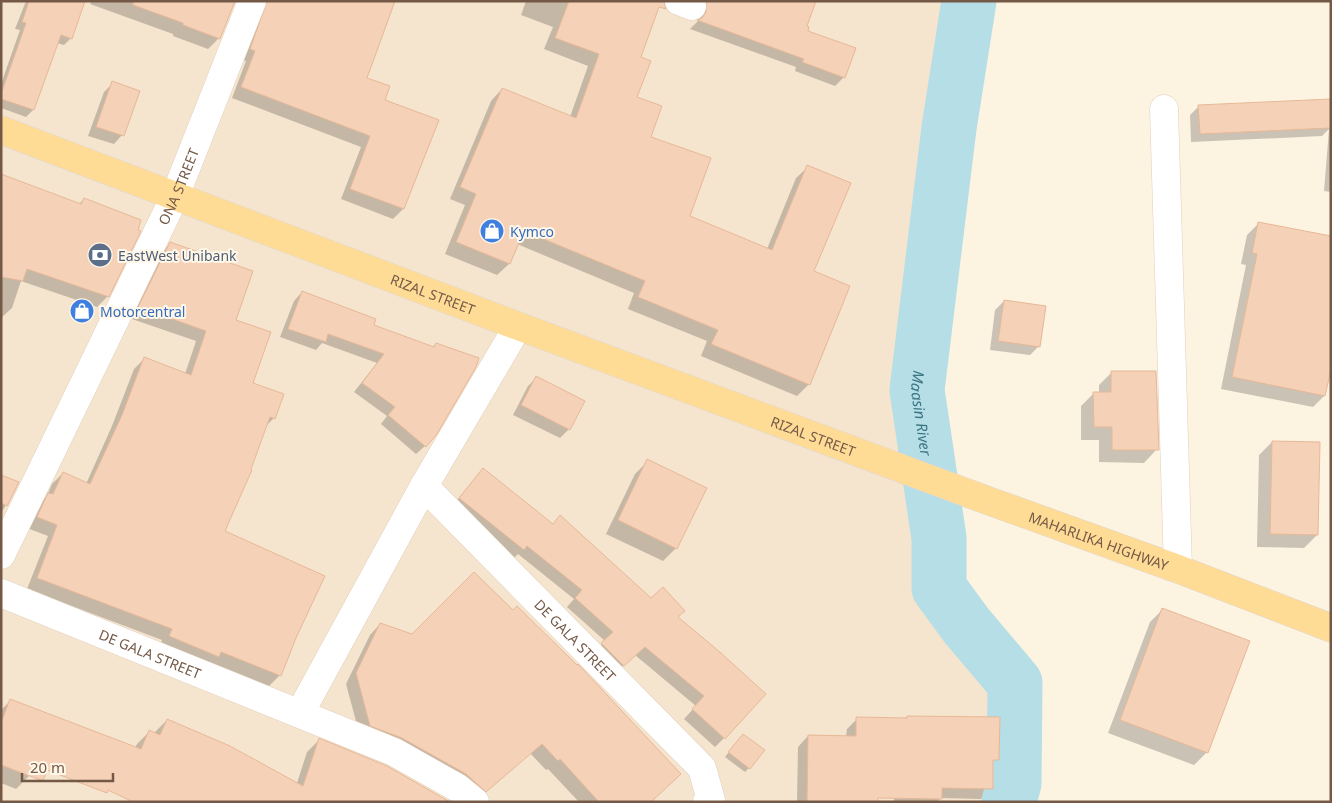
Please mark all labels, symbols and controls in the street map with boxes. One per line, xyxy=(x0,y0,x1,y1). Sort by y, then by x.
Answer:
street label: ONA STREET xyxy=(153,145,203,228)
shop icon: Kymco xyxy=(479,218,505,244)
place label: Kymco xyxy=(510,222,554,241)
bank icon: EastWest Unibank xyxy=(87,242,113,268)
place label: EastWest Unibank xyxy=(118,246,237,265)
street label: RIZAL STREET xyxy=(388,269,478,319)
shop icon: Motorcentral xyxy=(69,298,95,324)
place label: Motorcentral xyxy=(100,302,185,321)
water label: Maasin River xyxy=(907,370,937,458)
street label: RIZAL STREET xyxy=(768,411,859,460)
street label: MAHARLIKA HIGHWAY xyxy=(1026,507,1171,574)
street label: DE GALA STREET xyxy=(531,595,621,685)
street label: DE GALA STREET xyxy=(96,624,204,683)
scale bar xyxy=(22,750,114,782)
text: 20 m xyxy=(30,757,65,777)

